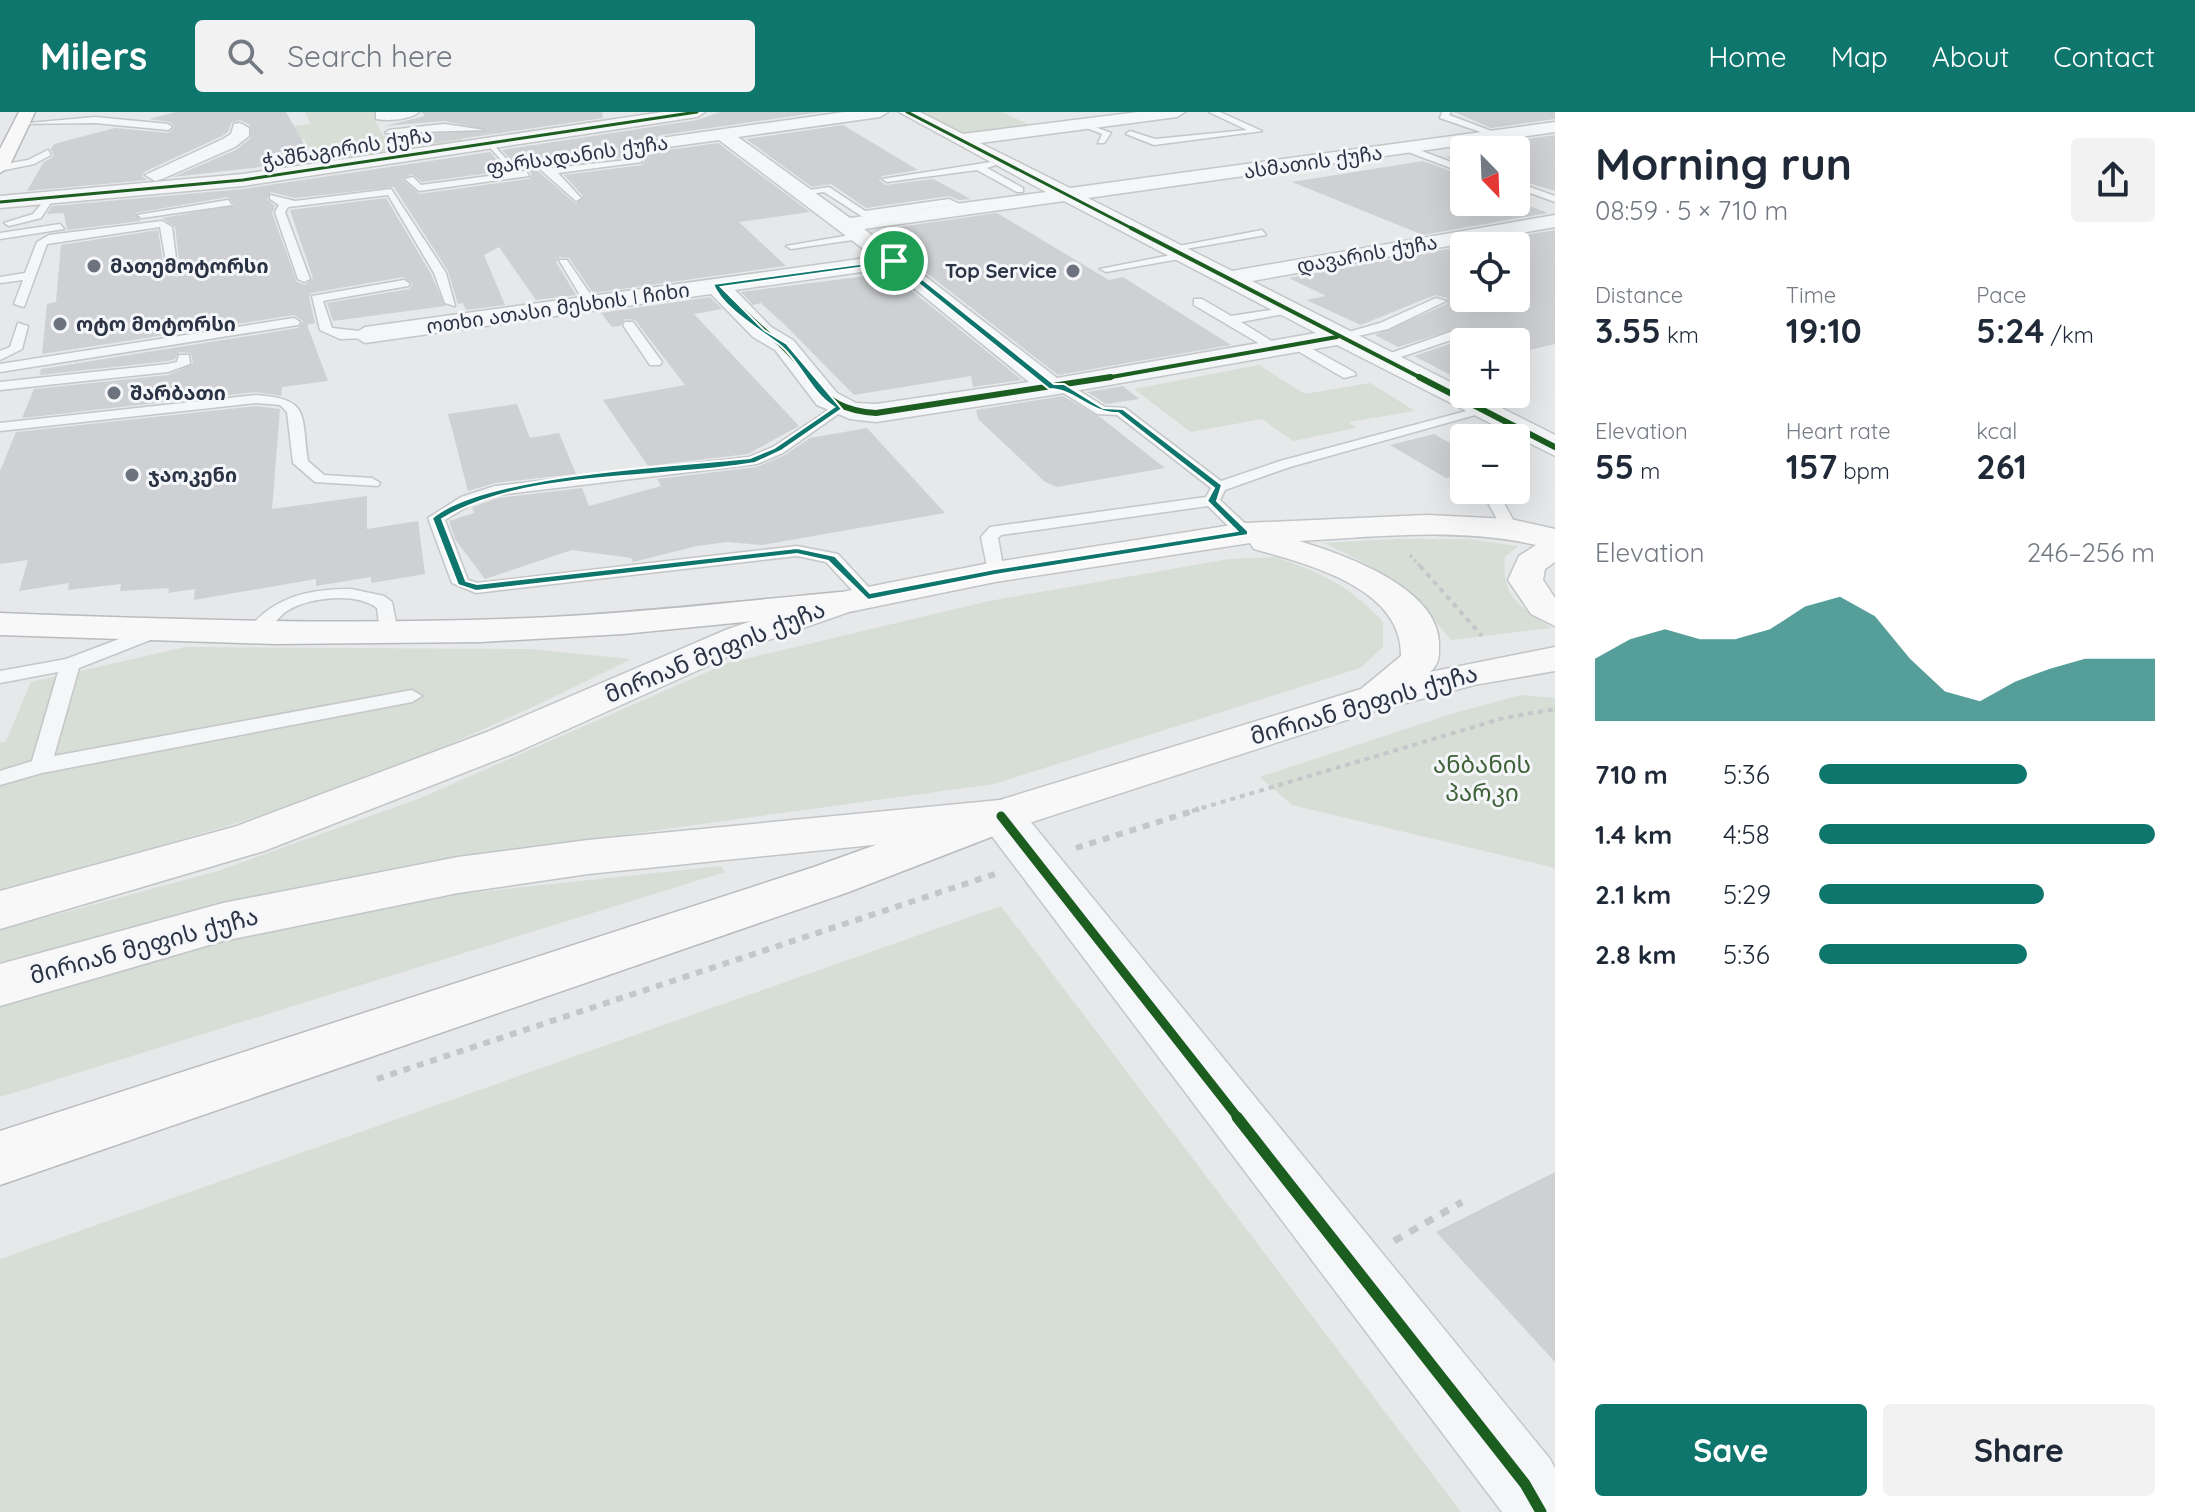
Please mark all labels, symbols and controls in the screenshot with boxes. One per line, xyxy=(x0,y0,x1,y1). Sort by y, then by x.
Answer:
search box xyxy=(195,20,755,92)
text: Milers xyxy=(40,32,147,80)
icon: search xyxy=(223,34,267,78)
text: Search here xyxy=(287,37,453,75)
text: Home xyxy=(1708,39,1787,74)
text: Map xyxy=(1831,39,1888,74)
text: About xyxy=(1932,39,2009,74)
text: Contact xyxy=(2053,39,2155,74)
street label: ჭაშნაგირის ქუჩა xyxy=(260,122,434,173)
street label: ფარსადანის ქუჩა xyxy=(484,129,670,181)
north arrow xyxy=(1450,136,1530,216)
map controls xyxy=(1450,136,1530,504)
text: Morning run xyxy=(1595,136,1852,191)
button: share xyxy=(2071,138,2155,222)
street label: ასმათის ქუჩა xyxy=(1242,139,1384,184)
text: 08:59 · 5 × 710 m xyxy=(1595,194,1788,227)
pin xyxy=(860,227,928,295)
street label: დავარის ქუჩა xyxy=(1295,229,1439,279)
button: locate xyxy=(1450,232,1530,312)
icon: arrive xyxy=(872,239,916,283)
place label: მათემოტორსი xyxy=(110,253,269,278)
marker: მათემოტორსი xyxy=(85,257,103,275)
place label: Top Service xyxy=(945,258,1057,283)
marker: Top Service xyxy=(1064,262,1082,280)
street label: ოთხი ათასი მესხის I ჩიხი xyxy=(425,277,691,338)
text: Distance xyxy=(1595,281,1683,309)
text: Time xyxy=(1786,281,1836,309)
text: Pace xyxy=(1976,281,2027,309)
text: 3.55 xyxy=(1595,309,1661,352)
text: 19:10 xyxy=(1786,309,1862,352)
text: 5:24 xyxy=(1976,309,2045,352)
place label: ოტო მოტორსი xyxy=(76,311,236,336)
marker: ოტო მოტორსი xyxy=(51,315,69,333)
text: km xyxy=(1661,321,1699,349)
text: /km xyxy=(2045,321,2094,349)
button: + xyxy=(1450,328,1530,408)
place label: შარბათი xyxy=(130,380,226,405)
marker: შარბათი xyxy=(105,384,123,402)
text: Elevation xyxy=(1595,417,1688,445)
text: Heart rate xyxy=(1786,417,1891,445)
text: kcal xyxy=(1976,417,2017,445)
button: − xyxy=(1450,424,1530,504)
text: 55 xyxy=(1595,445,1634,488)
text: 157 xyxy=(1786,445,1837,488)
text: 261 xyxy=(1976,445,2027,488)
text: m xyxy=(1634,457,1660,485)
text: bpm xyxy=(1837,457,1890,485)
place label: ჯაოკენი xyxy=(148,462,237,487)
marker: ჯაოკენი xyxy=(123,466,141,484)
text: Elevation xyxy=(1595,536,1705,569)
text: 246–256 m xyxy=(2027,536,2155,569)
street label: მირიან მეფის ქუჩა xyxy=(600,593,829,709)
street label: მირიან მეფის ქუჩა xyxy=(1247,657,1481,751)
park label: ანბანის პარკი xyxy=(1433,749,1531,807)
text: 710 m xyxy=(1595,758,1668,791)
text: 5:36 xyxy=(1723,758,1770,791)
text: 1.4 km xyxy=(1595,818,1672,851)
text: 4:58 xyxy=(1723,818,1770,851)
text: 2.1 km xyxy=(1595,878,1671,911)
text: 5:29 xyxy=(1723,878,1771,911)
street label: მირიან მეფის ქუჩა xyxy=(26,900,261,990)
text: 2.8 km xyxy=(1595,938,1677,971)
text: 5:36 xyxy=(1723,938,1770,971)
button: Save xyxy=(1595,1404,1867,1496)
button: Share xyxy=(1883,1404,2155,1496)

